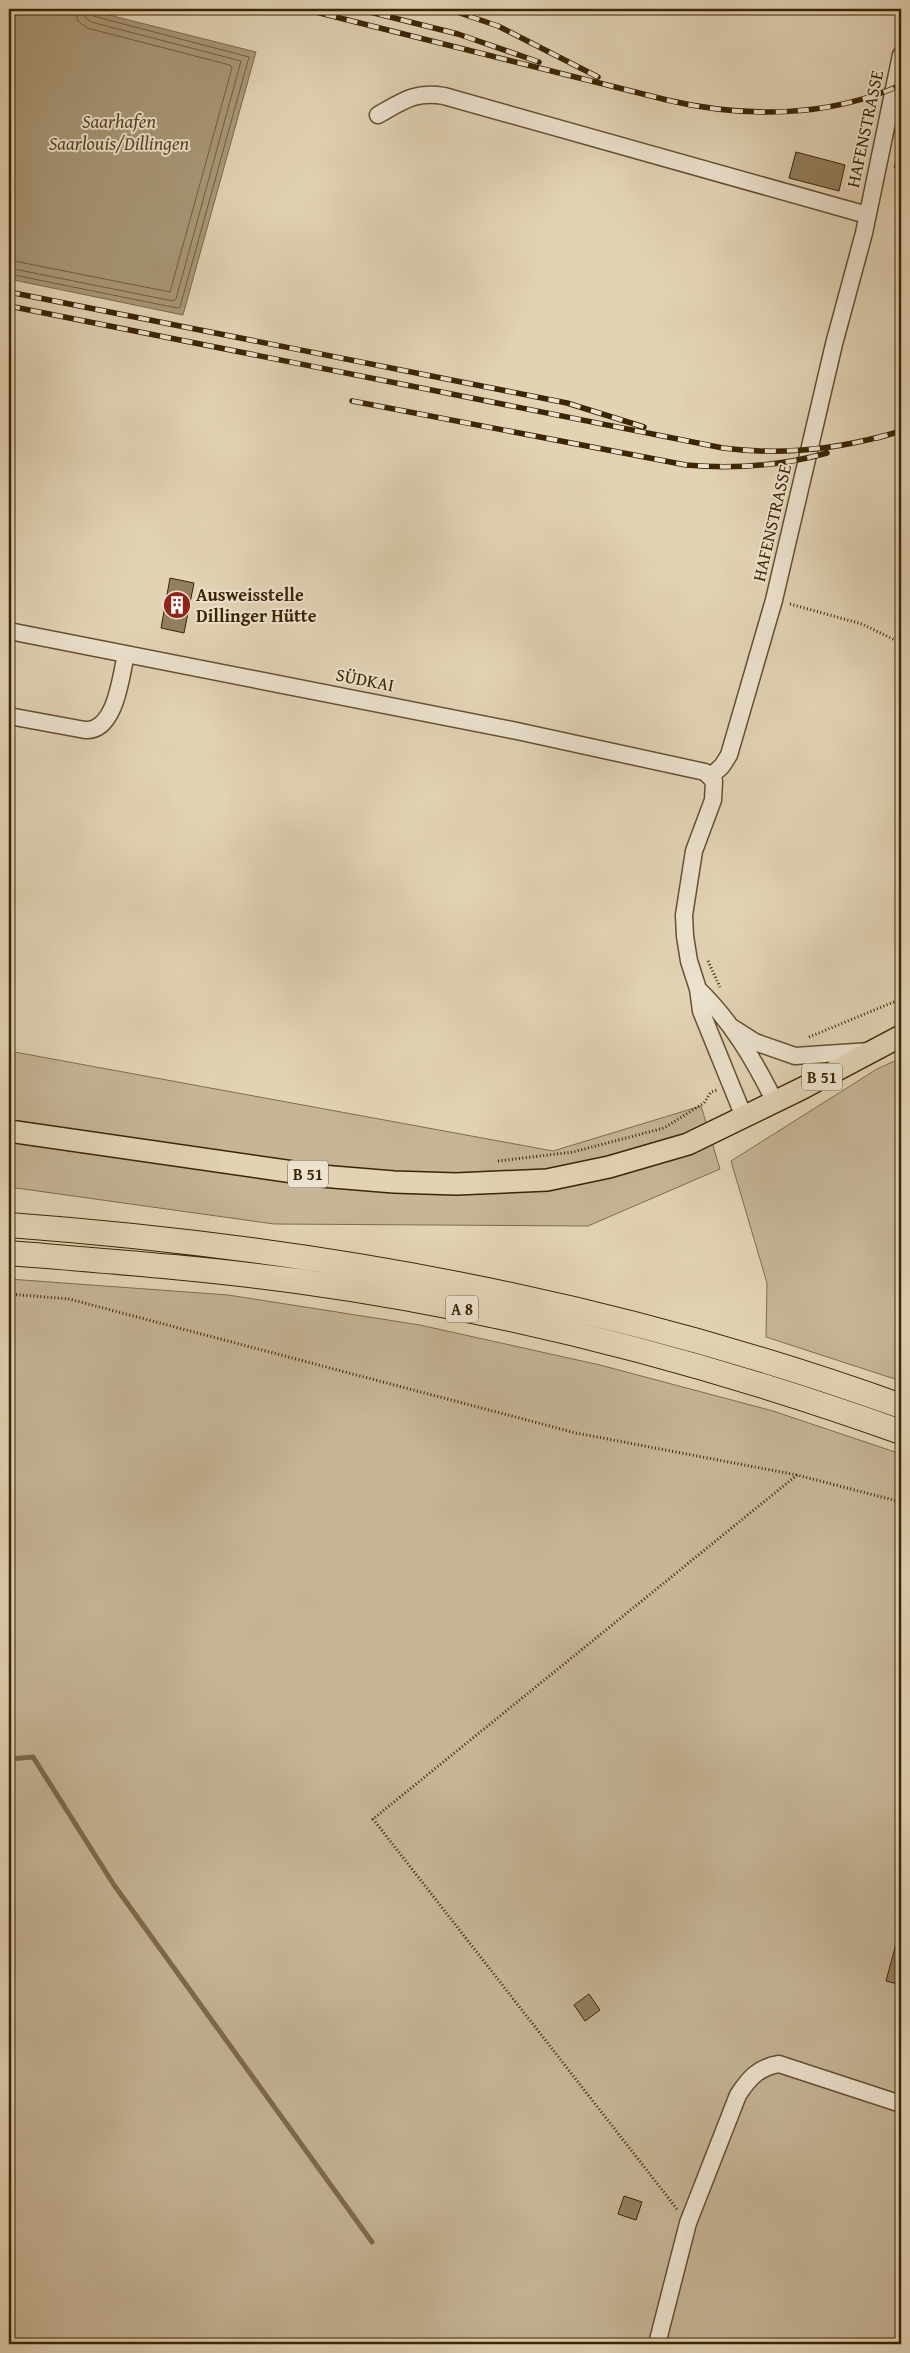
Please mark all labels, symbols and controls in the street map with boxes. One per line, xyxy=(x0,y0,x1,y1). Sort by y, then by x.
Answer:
street label: HAFENSTRASSE xyxy=(839,68,890,190)
water label: Saarhafen Saarlouis/Dillingen xyxy=(49,107,190,157)
street label: HAFENSTRASSE xyxy=(745,462,798,584)
place label: Ausweisstelle Dillinger Hütte xyxy=(196,581,317,629)
building icon: Ausweisstelle Dillinger Hütte xyxy=(162,590,192,620)
street label: SÜDKAI xyxy=(334,661,396,698)
road number: B 51 xyxy=(802,1064,842,1090)
road number: B 51 xyxy=(288,1160,328,1188)
road number: A 8 xyxy=(446,1296,478,1322)

